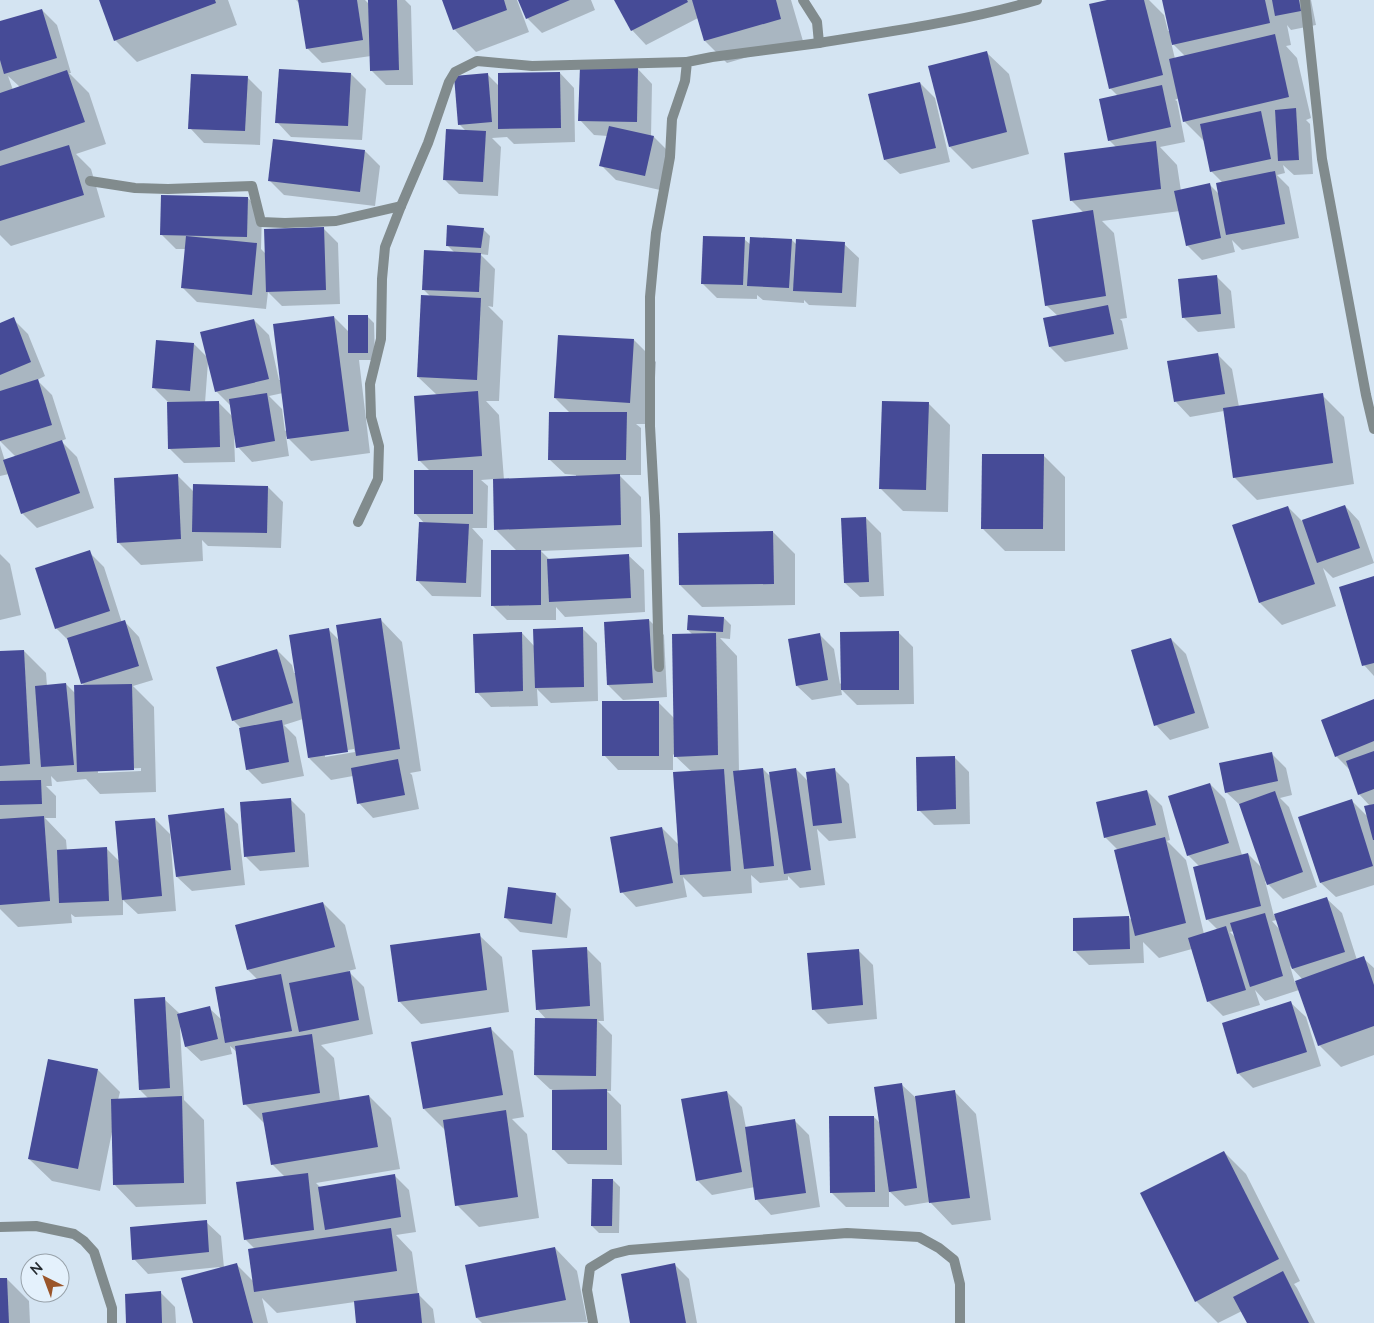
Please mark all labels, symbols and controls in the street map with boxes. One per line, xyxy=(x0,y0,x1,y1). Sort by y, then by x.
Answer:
north arrow xyxy=(20,1253,70,1303)
text: N xyxy=(26,1258,46,1278)

